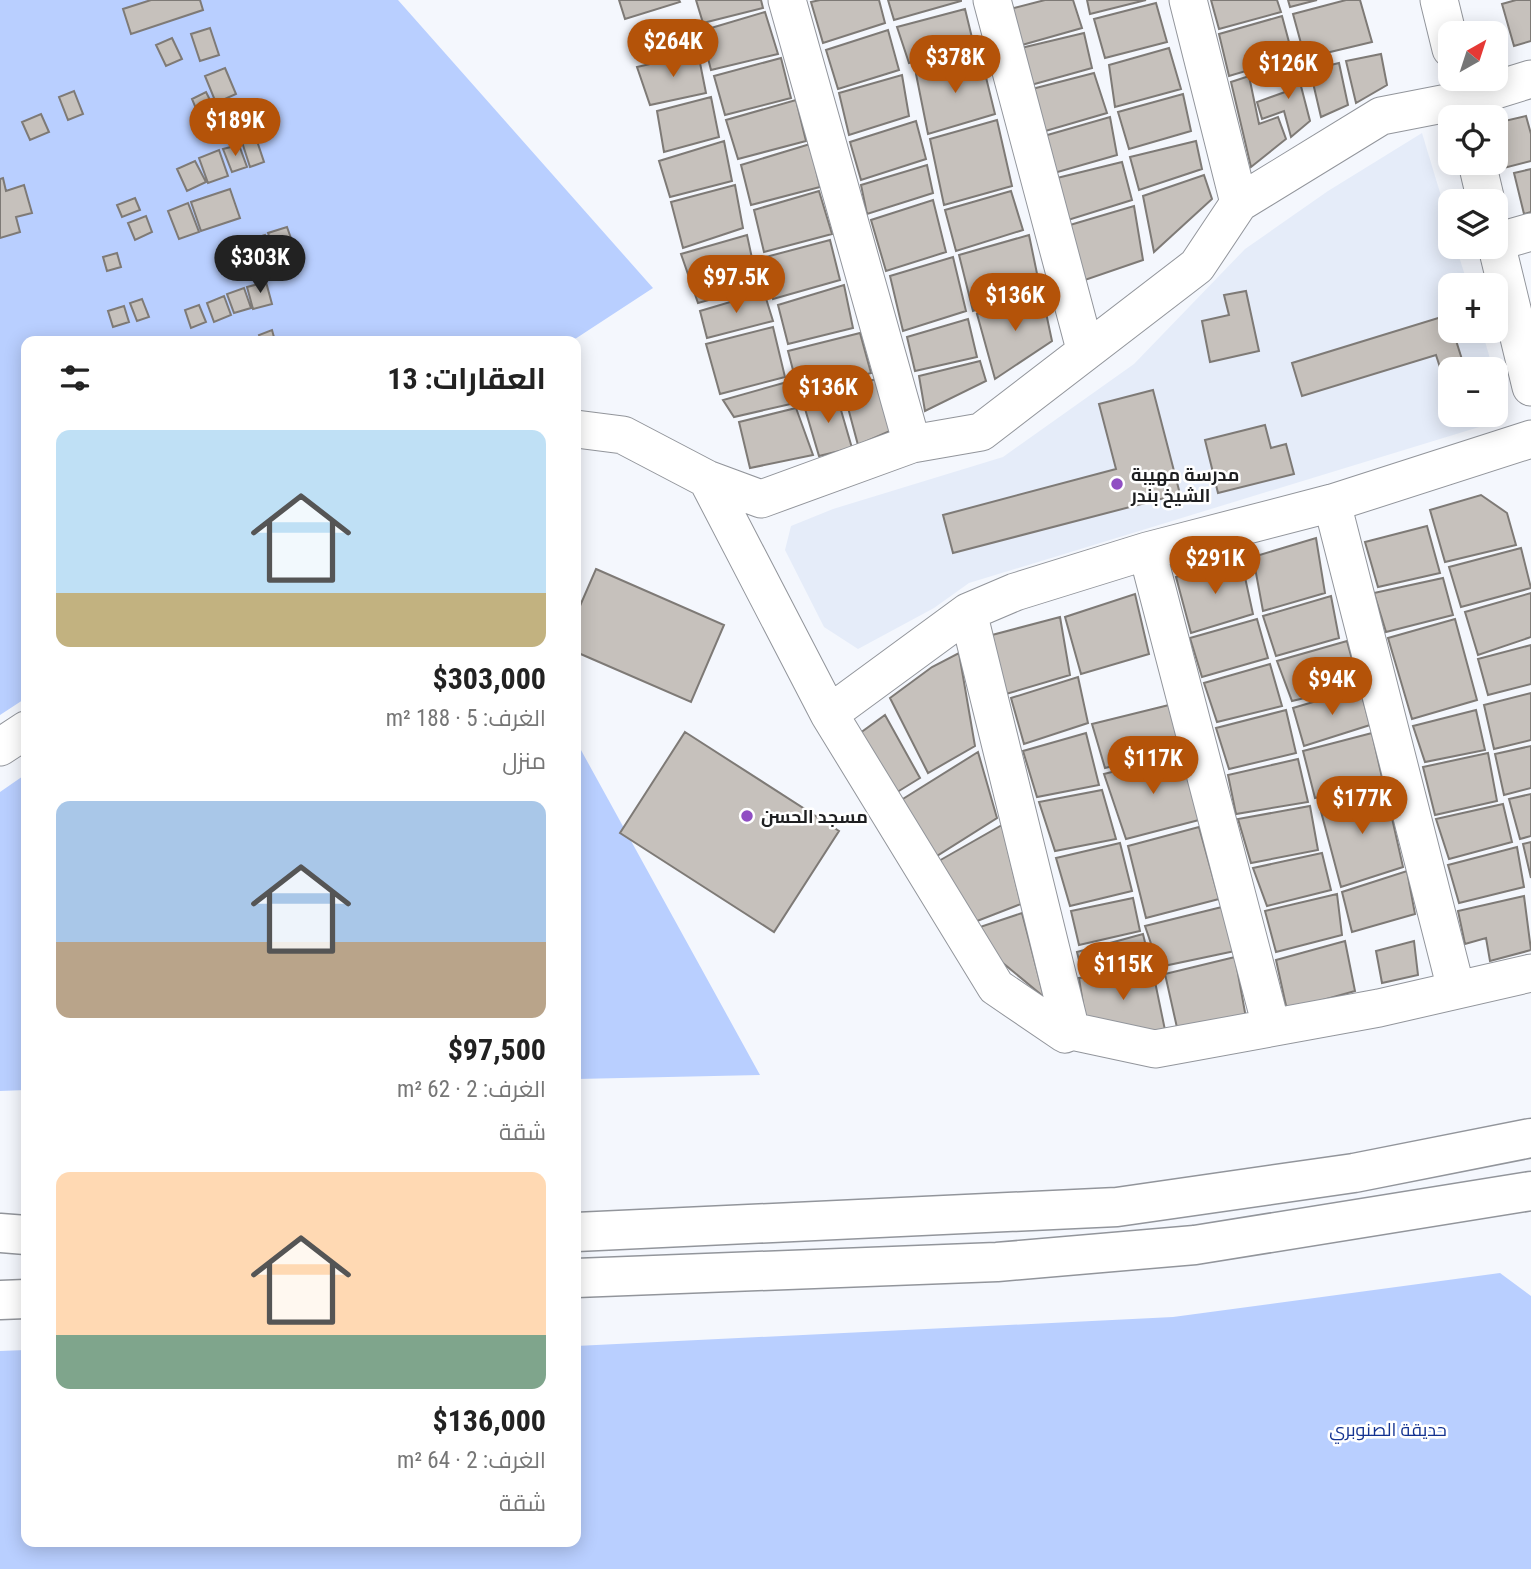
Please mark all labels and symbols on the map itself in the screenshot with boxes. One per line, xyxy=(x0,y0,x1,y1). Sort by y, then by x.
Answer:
pin: $264K xyxy=(624,20,722,79)
north arrow xyxy=(1438,21,1508,91)
pin: $378K xyxy=(906,36,1004,95)
pin: $126K xyxy=(1239,42,1337,101)
pin: $189K xyxy=(186,99,284,158)
pin: $303K xyxy=(211,236,309,295)
pin: $97.5K xyxy=(679,256,793,315)
pin: $136K xyxy=(966,274,1064,333)
pin: $136K xyxy=(779,366,877,425)
place label: مدرسة مهيبة الشيخ بندر xyxy=(1130,464,1239,508)
marker: مدرسة مهيبة الشيخ بندر xyxy=(1109,476,1125,492)
pin: $291K xyxy=(1166,536,1264,596)
pin: $94K xyxy=(1291,658,1373,717)
pin: $117K xyxy=(1104,736,1202,796)
pin: $177K xyxy=(1313,776,1411,836)
place label: مسجد الحسن xyxy=(761,806,868,828)
marker: مسجد الحسن xyxy=(739,808,755,824)
pin: $115K xyxy=(1074,942,1172,1002)
park label: حديقة الصنوبري xyxy=(1329,1419,1447,1444)

